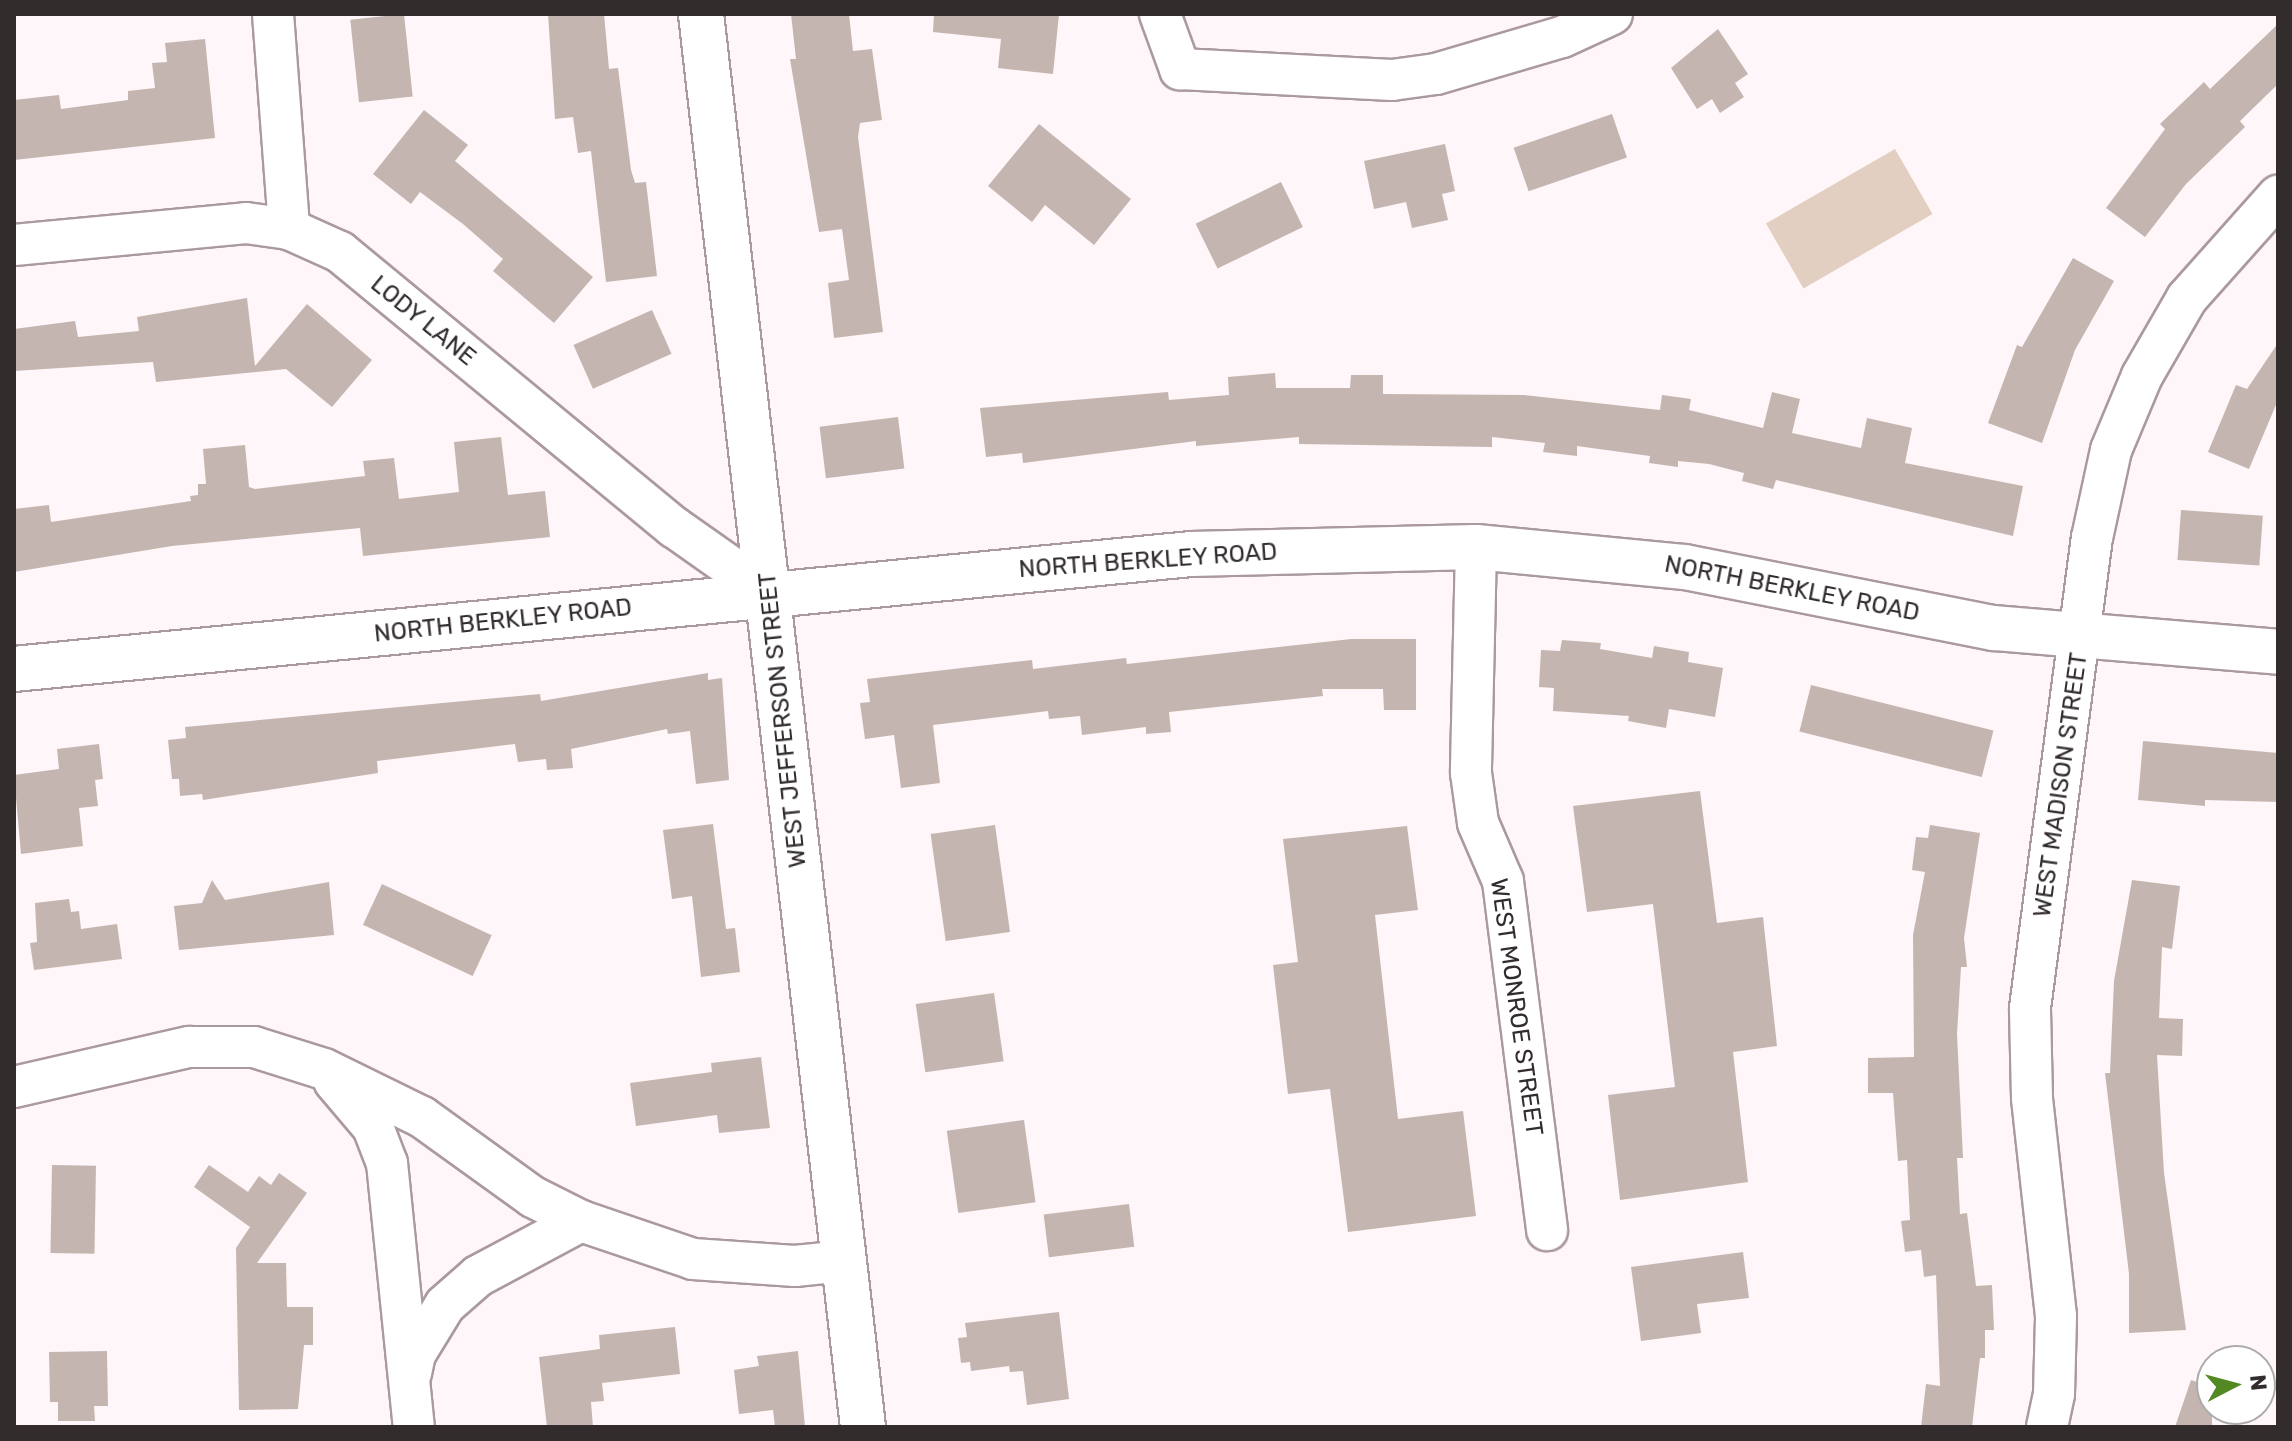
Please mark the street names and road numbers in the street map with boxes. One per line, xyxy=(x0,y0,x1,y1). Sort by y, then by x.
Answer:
street label: LODY LANE xyxy=(364,270,482,372)
street label: NORTH BERKLEY ROAD xyxy=(1017,538,1279,584)
street label: NORTH BERKLEY ROAD xyxy=(1662,550,1922,628)
street label: WEST JEFFERSON STREET xyxy=(753,571,813,869)
street label: NORTH BERKLEY ROAD xyxy=(372,593,634,649)
street label: WEST MADISON STREET xyxy=(2028,651,2094,919)
street label: WEST MONROE STREET xyxy=(1484,876,1548,1138)

